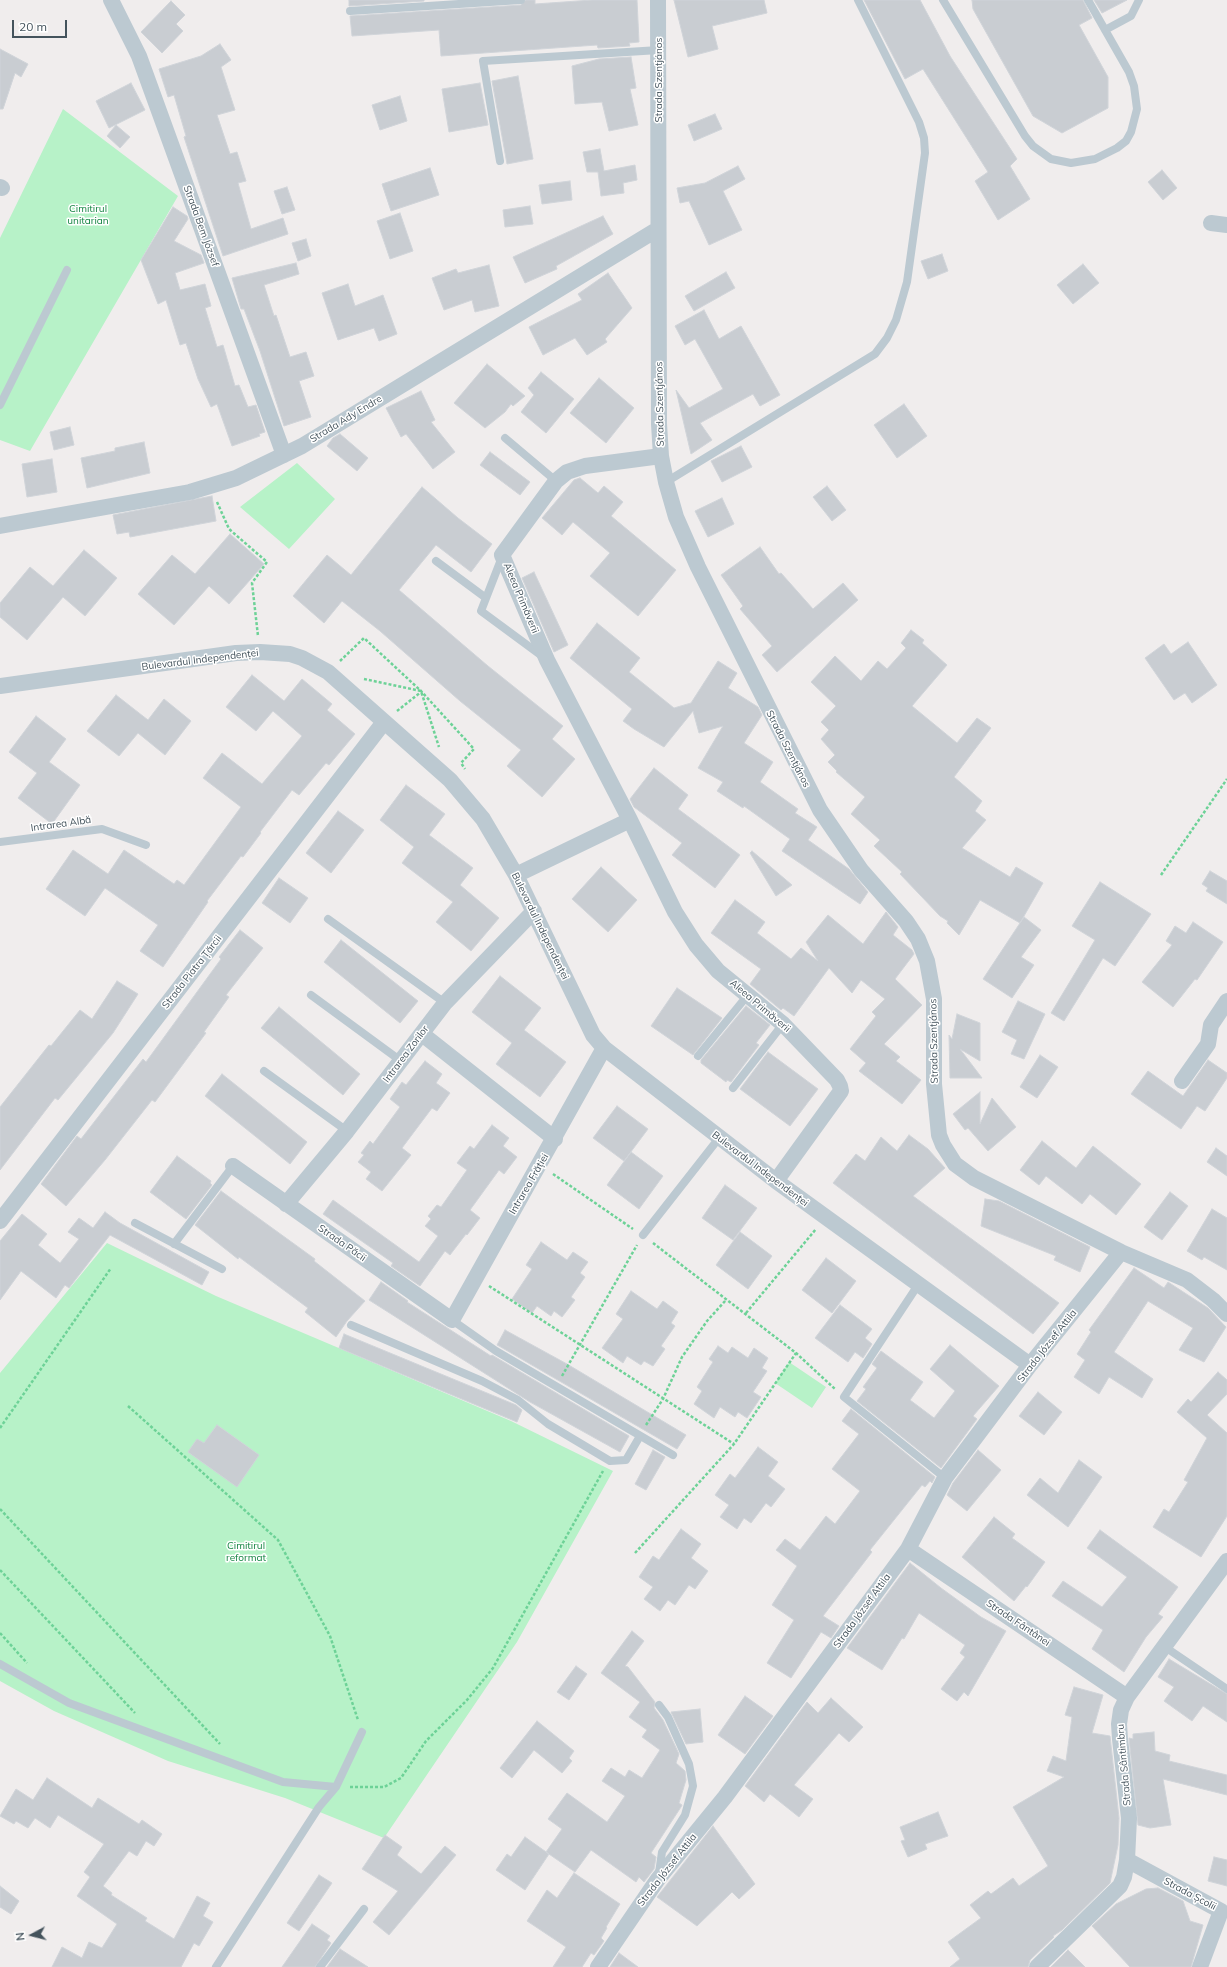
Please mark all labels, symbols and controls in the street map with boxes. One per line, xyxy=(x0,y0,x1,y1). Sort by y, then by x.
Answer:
scale bar xyxy=(14,12,69,38)
text: 20 m xyxy=(19,19,47,34)
street label: Strada Szentjános xyxy=(653,38,665,122)
street label: Strada Bem József xyxy=(181,184,221,268)
park label: Cimitirul unitarian xyxy=(67,203,109,226)
street label: Strada Szentjános xyxy=(653,361,667,447)
street label: Strada Ady Endre xyxy=(308,393,384,445)
street label: Aleea Primăverii xyxy=(501,561,541,635)
street label: Bulevardul Independenței xyxy=(141,647,259,673)
street label: Strada Szentjános xyxy=(763,708,813,790)
street label: Intrarea Albă xyxy=(30,814,92,834)
street label: Bulevardul Independenței xyxy=(509,871,571,981)
street label: Strada Piatra Țărcii xyxy=(160,933,224,1011)
street label: Aleea Primăverii xyxy=(727,977,793,1035)
street label: Strada Szentjános xyxy=(927,998,941,1084)
street label: Intrarea Zorilor xyxy=(381,1023,431,1085)
street label: Bulevardul Independenței xyxy=(709,1129,811,1209)
street label: Intrarea Frăției xyxy=(507,1152,551,1216)
street label: Strada Păcii xyxy=(316,1222,368,1264)
street label: Strada József Attila xyxy=(1015,1307,1079,1385)
park label: Cimitirul reformat xyxy=(226,1540,266,1564)
street label: Strada József Attila xyxy=(831,1571,893,1651)
street label: Strada Fântânei xyxy=(984,1597,1052,1649)
street label: Strada Sântimbru xyxy=(1114,1724,1134,1806)
street label: Strada József Attila xyxy=(635,1831,699,1909)
street label: Strada Școlii xyxy=(1162,1875,1218,1913)
north arrow xyxy=(12,1915,52,1955)
text: N xyxy=(13,1931,28,1941)

